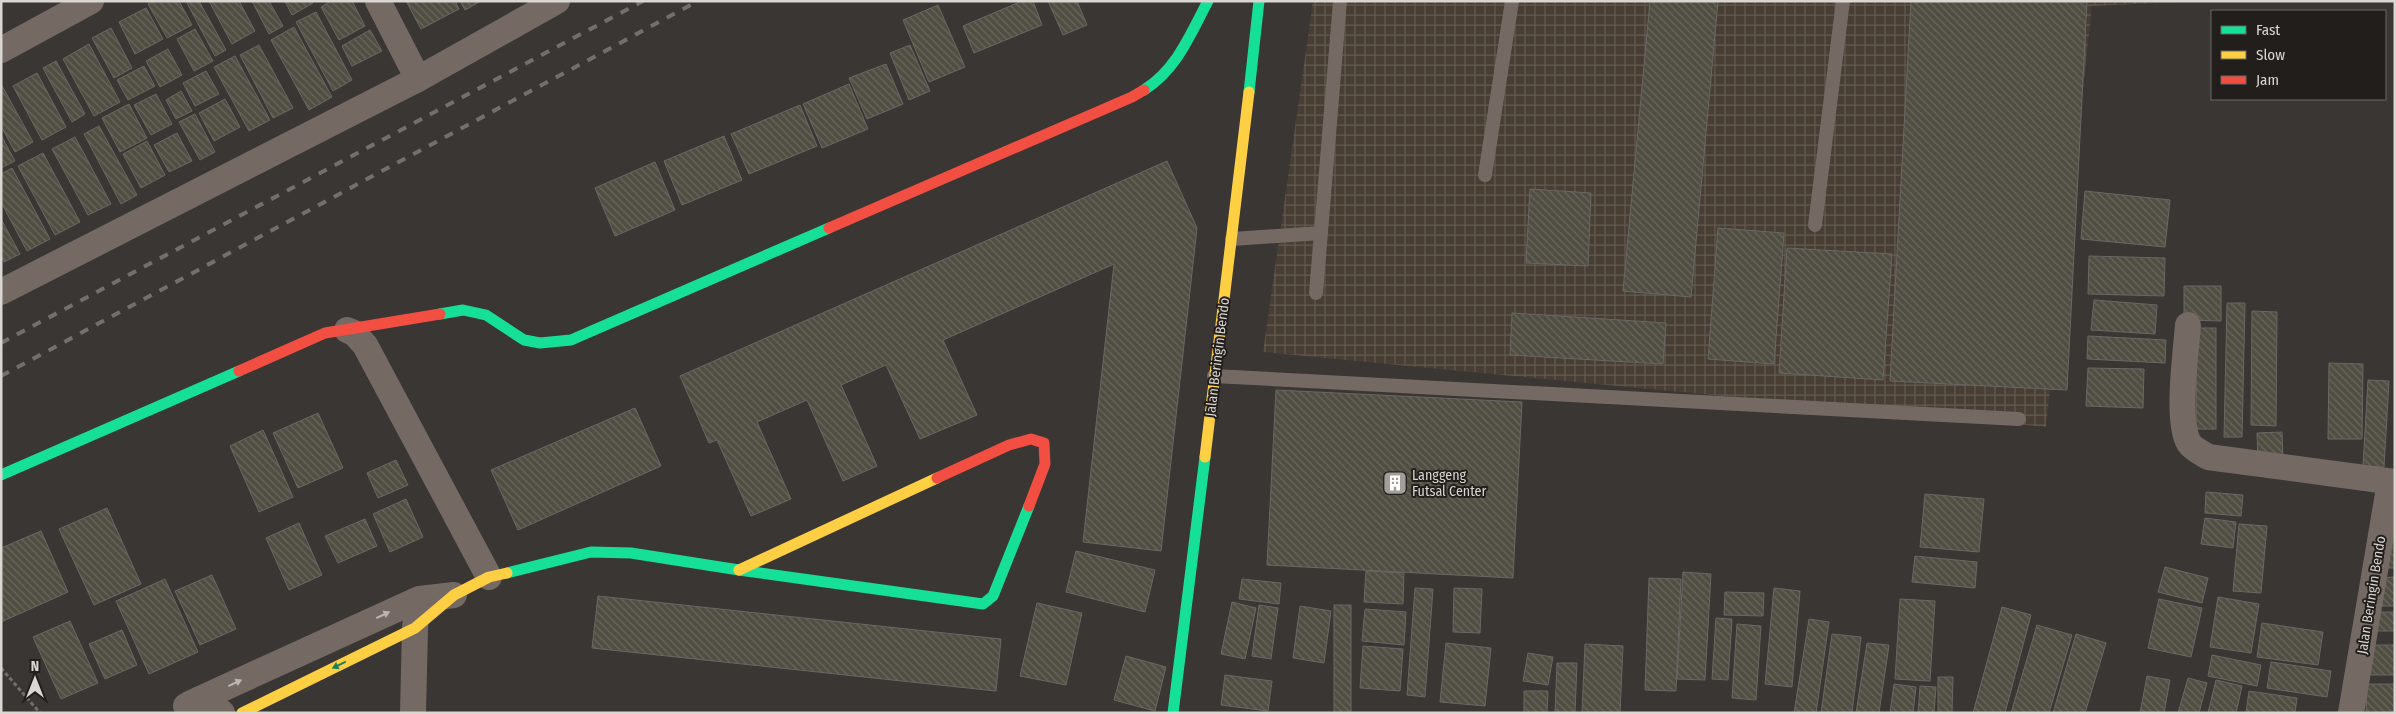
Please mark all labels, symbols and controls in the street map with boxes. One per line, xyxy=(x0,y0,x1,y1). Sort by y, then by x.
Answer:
legend xyxy=(2211,10,2386,100)
text: Fast xyxy=(2256,21,2280,39)
text: Slow xyxy=(2256,46,2285,64)
text: Jam xyxy=(2256,71,2279,89)
street label: Jalan Beringin Bendo xyxy=(1202,297,1233,417)
place label: Langgeng Futsal Center xyxy=(1412,467,1487,500)
building icon: Langgeng Futsal Center xyxy=(1382,470,1408,496)
street label: Jalan Beringin Bendo xyxy=(2354,535,2389,656)
one-way arrow xyxy=(376,611,390,619)
north arrow xyxy=(10,654,60,704)
text: N xyxy=(31,658,39,675)
one-way arrow xyxy=(331,661,346,669)
one-way arrow xyxy=(228,679,242,687)

